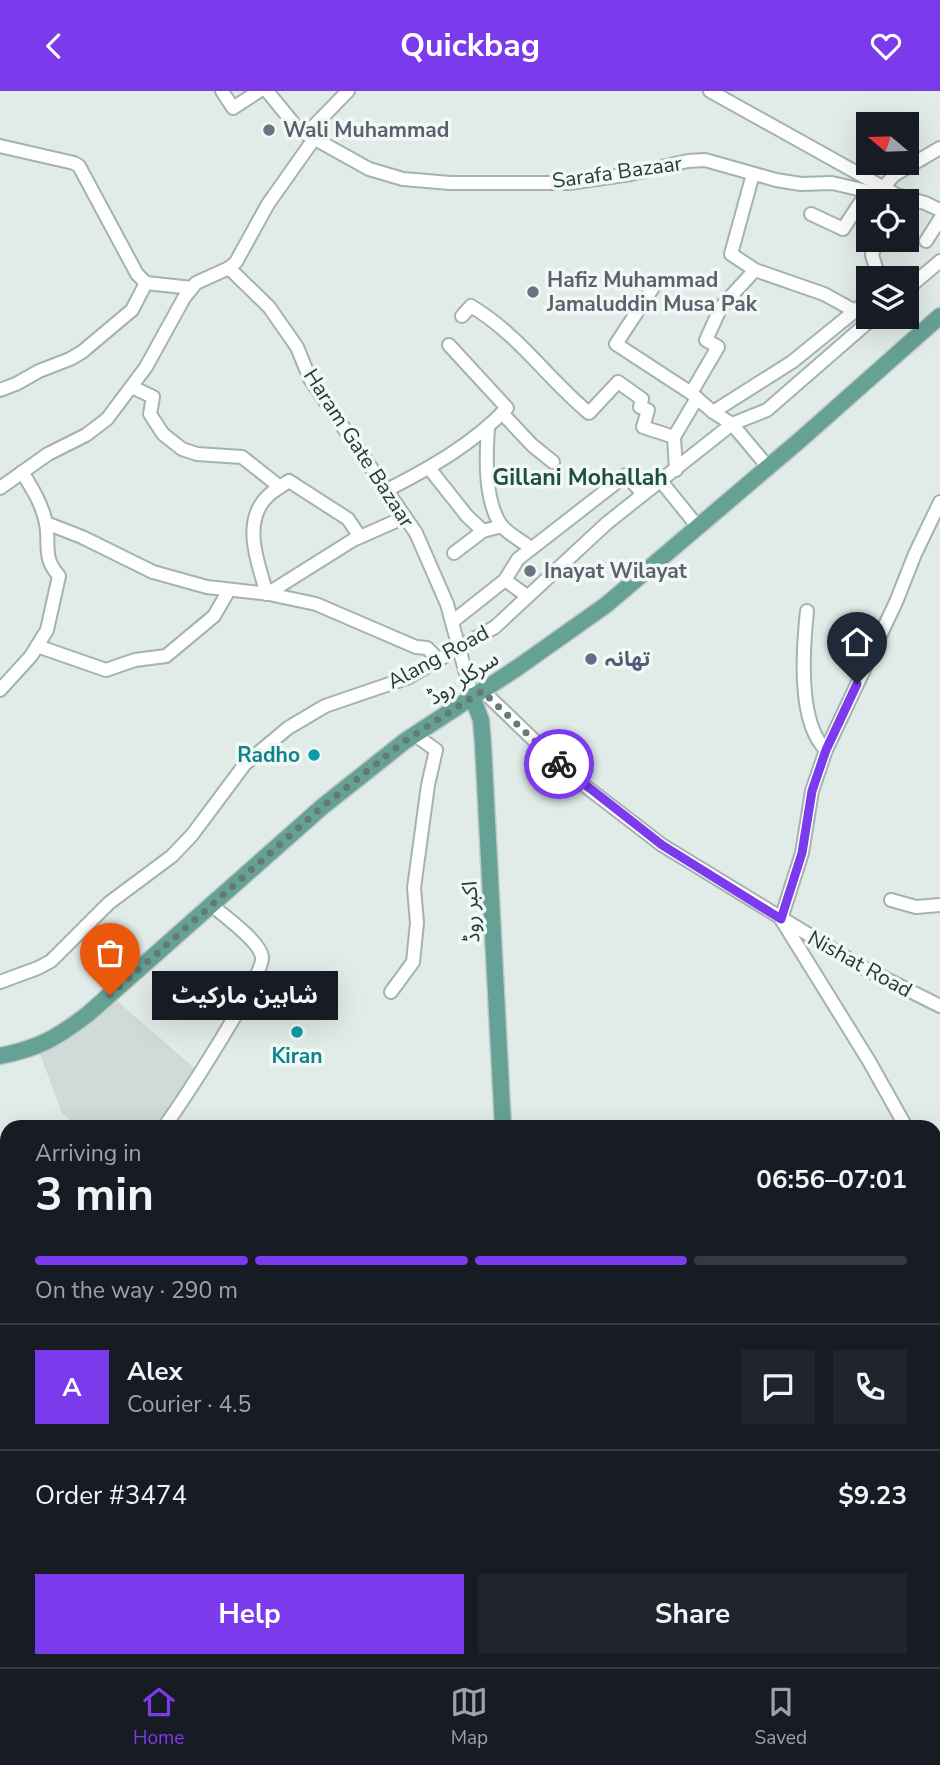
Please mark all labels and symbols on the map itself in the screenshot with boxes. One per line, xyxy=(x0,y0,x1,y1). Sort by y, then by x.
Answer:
north arrow xyxy=(856,112,919,175)
place label: Wali Muhammad xyxy=(283,116,449,144)
marker: Wali Muhammad xyxy=(261,122,277,138)
street label: Sarafa Bazaar xyxy=(550,149,684,195)
place label: Hafiz Muhammad Jamaluddin Musa Pak xyxy=(546,266,758,318)
marker: Hafiz Muhammad Jamaluddin Musa Pak xyxy=(525,284,541,300)
street label: Haram Gate Bazaar xyxy=(297,363,421,533)
district label: Gillani Mohallah xyxy=(492,462,668,493)
place label: Inayat Wilayat xyxy=(544,557,688,585)
marker: Inayat Wilayat xyxy=(522,563,538,579)
pin xyxy=(827,612,887,684)
street label: Alang Road xyxy=(382,619,494,695)
street label: سرکلر روڈ xyxy=(422,645,504,711)
place label: تھانہ xyxy=(605,645,651,673)
marker: تھانہ xyxy=(583,651,599,667)
courier xyxy=(524,729,594,799)
place label: Radho xyxy=(237,741,300,769)
marker: Radho xyxy=(306,747,322,763)
street label: اکبر روڈ xyxy=(455,880,487,944)
pin xyxy=(80,923,140,995)
street label: Nishat Road xyxy=(803,924,917,1004)
callout: شاہین مارکیٹ xyxy=(152,971,338,1019)
marker: Kiran xyxy=(289,1024,305,1040)
place label: Kiran xyxy=(271,1042,323,1070)

